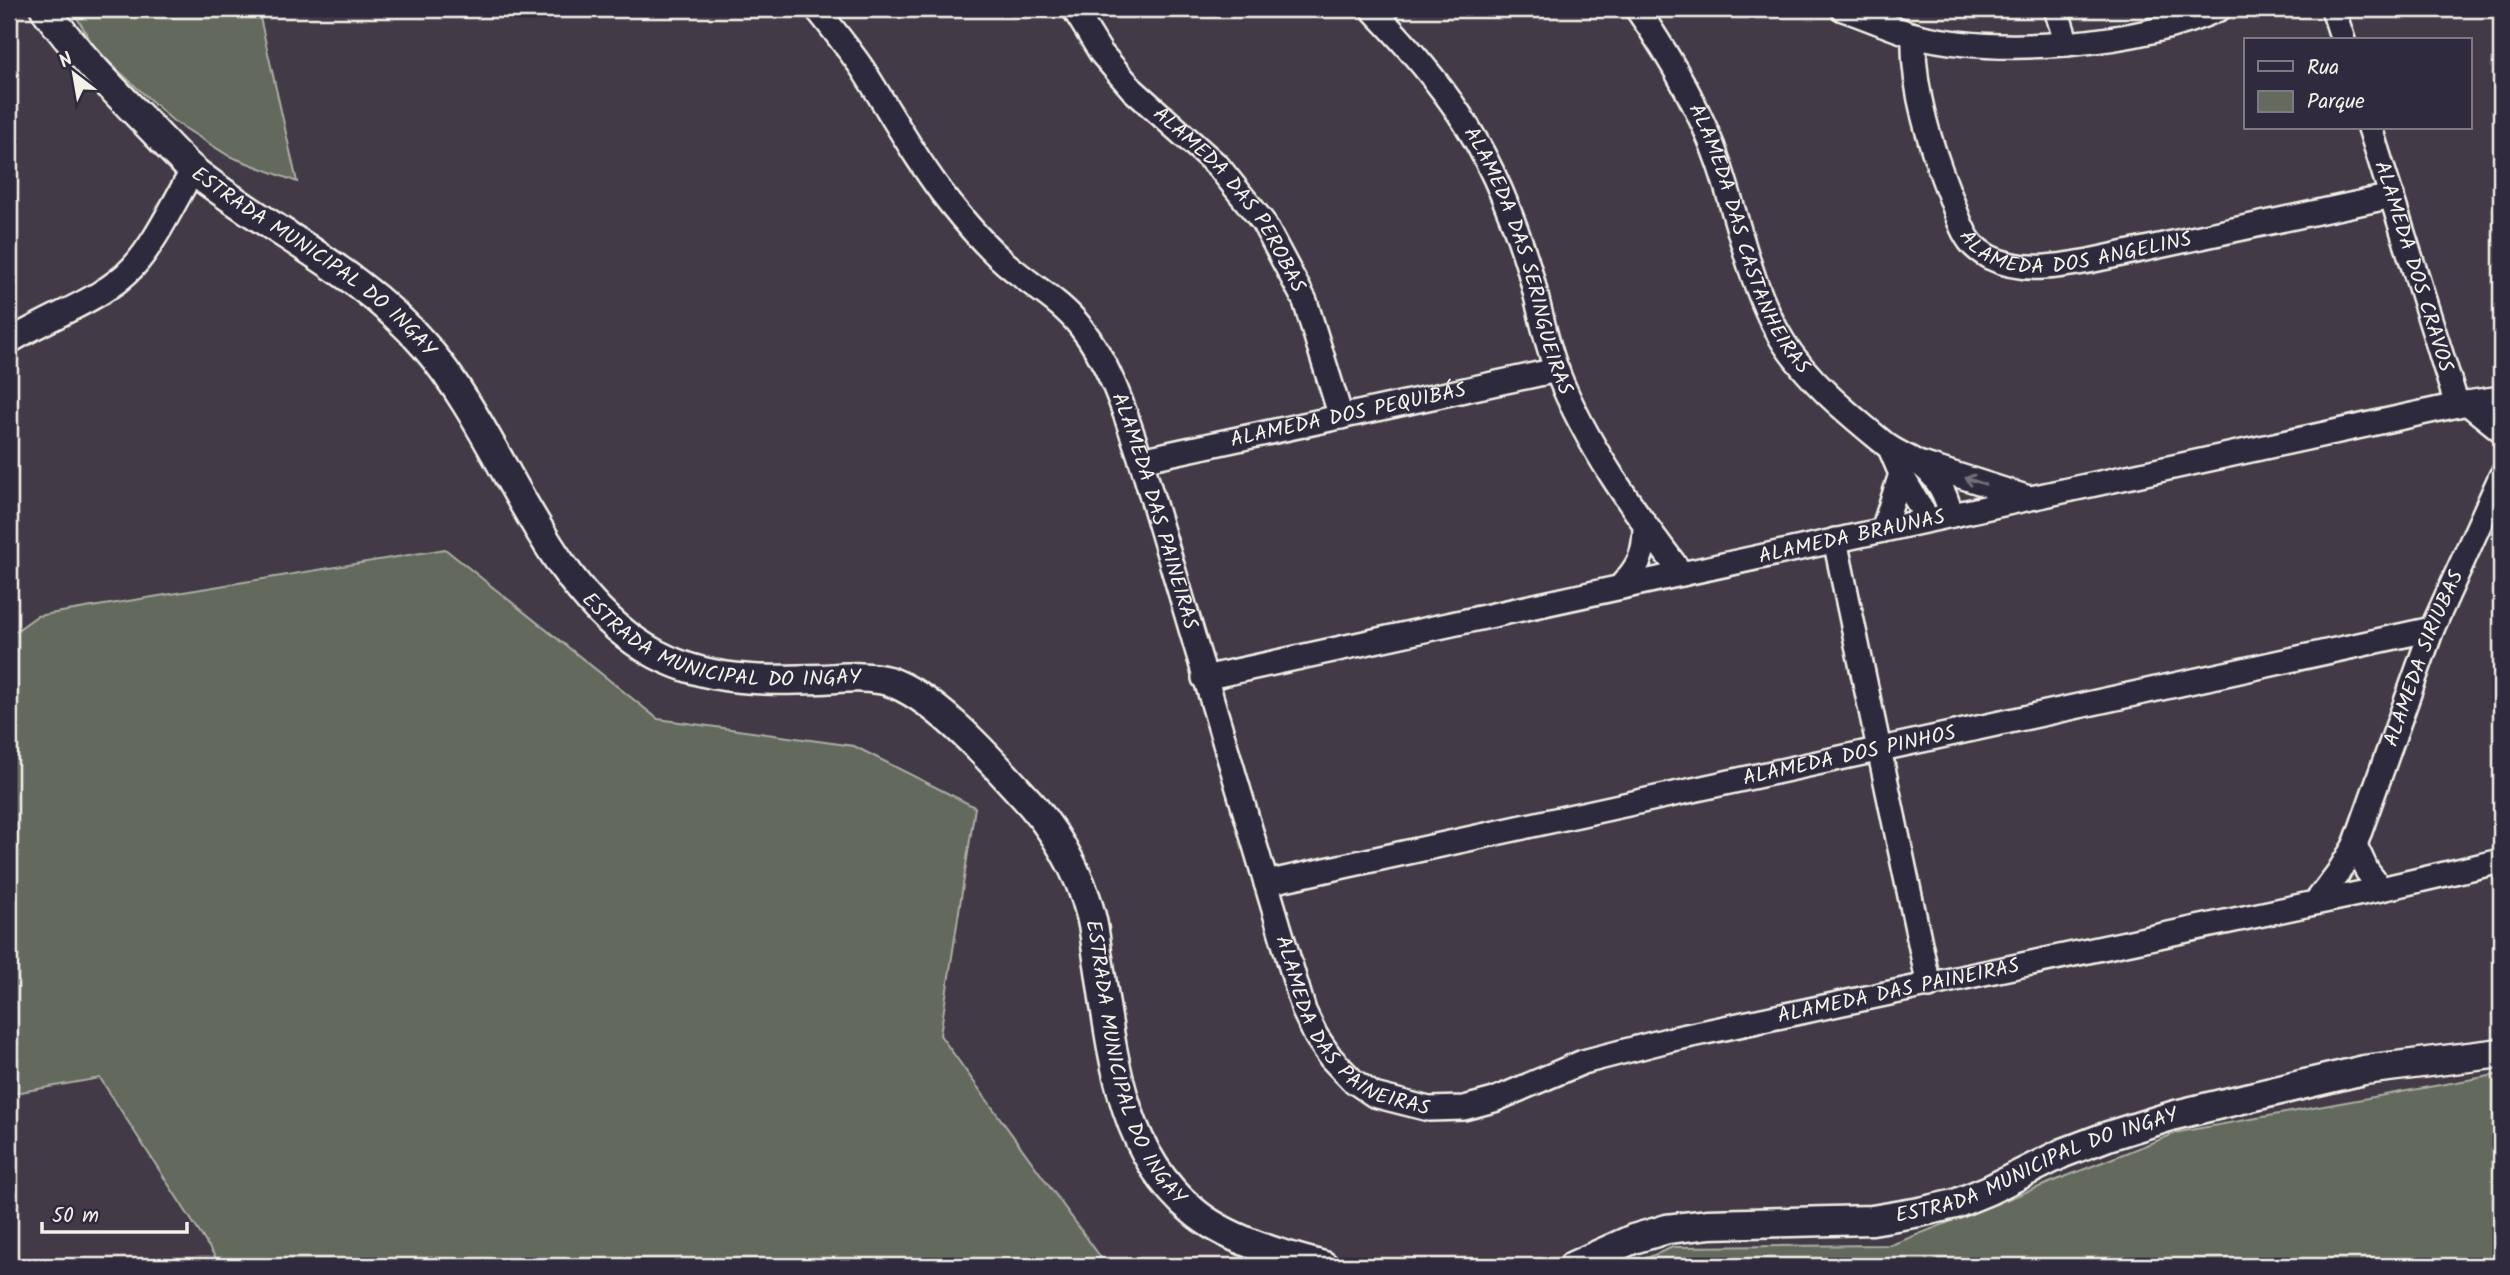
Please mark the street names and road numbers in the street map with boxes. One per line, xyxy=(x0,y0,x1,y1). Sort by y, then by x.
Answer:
street label: ALAMEDA DAS PEROBAS xyxy=(1145,98,1314,299)
street label: ALAMEDA DAS CASTANHEIRAS xyxy=(1679,98,1818,382)
street label: ALAMEDA DAS SERINGUEIRAS xyxy=(1455,120,1582,400)
street label: ALAMEDA DOS CRAVOS xyxy=(2365,157,2462,376)
street label: ESTRADA MUNICIPAL DO INGAY xyxy=(184,158,445,365)
street label: ALAMEDA DOS ANGELINS xyxy=(1959,209,2203,251)
street label: ALAMEDA DOS PEQUIBÁS xyxy=(1227,374,1469,457)
street label: ALAMEDA DAS PAINEIRAS xyxy=(1102,388,1207,634)
street label: ALAMEDA BRAUNAS xyxy=(1756,501,1948,573)
street label: ALAMEDA SIRIUBAS xyxy=(2375,565,2473,751)
street label: ESTRADA MUNICIPAL DO INGAY xyxy=(573,585,862,696)
street label: ALAMEDA DOS PINHOS xyxy=(1740,717,1959,795)
street label: ESTRADA MUNICIPAL DO INGAY xyxy=(1076,917,1195,1214)
street label: ALAMEDA DAS PAINEIRAS xyxy=(1266,932,1433,1125)
street label: ALAMEDA DAS PAINEIRAS xyxy=(1774,950,2022,1033)
street label: ESTRADA MUNICIPAL DO INGAY xyxy=(1893,1098,2183,1232)

